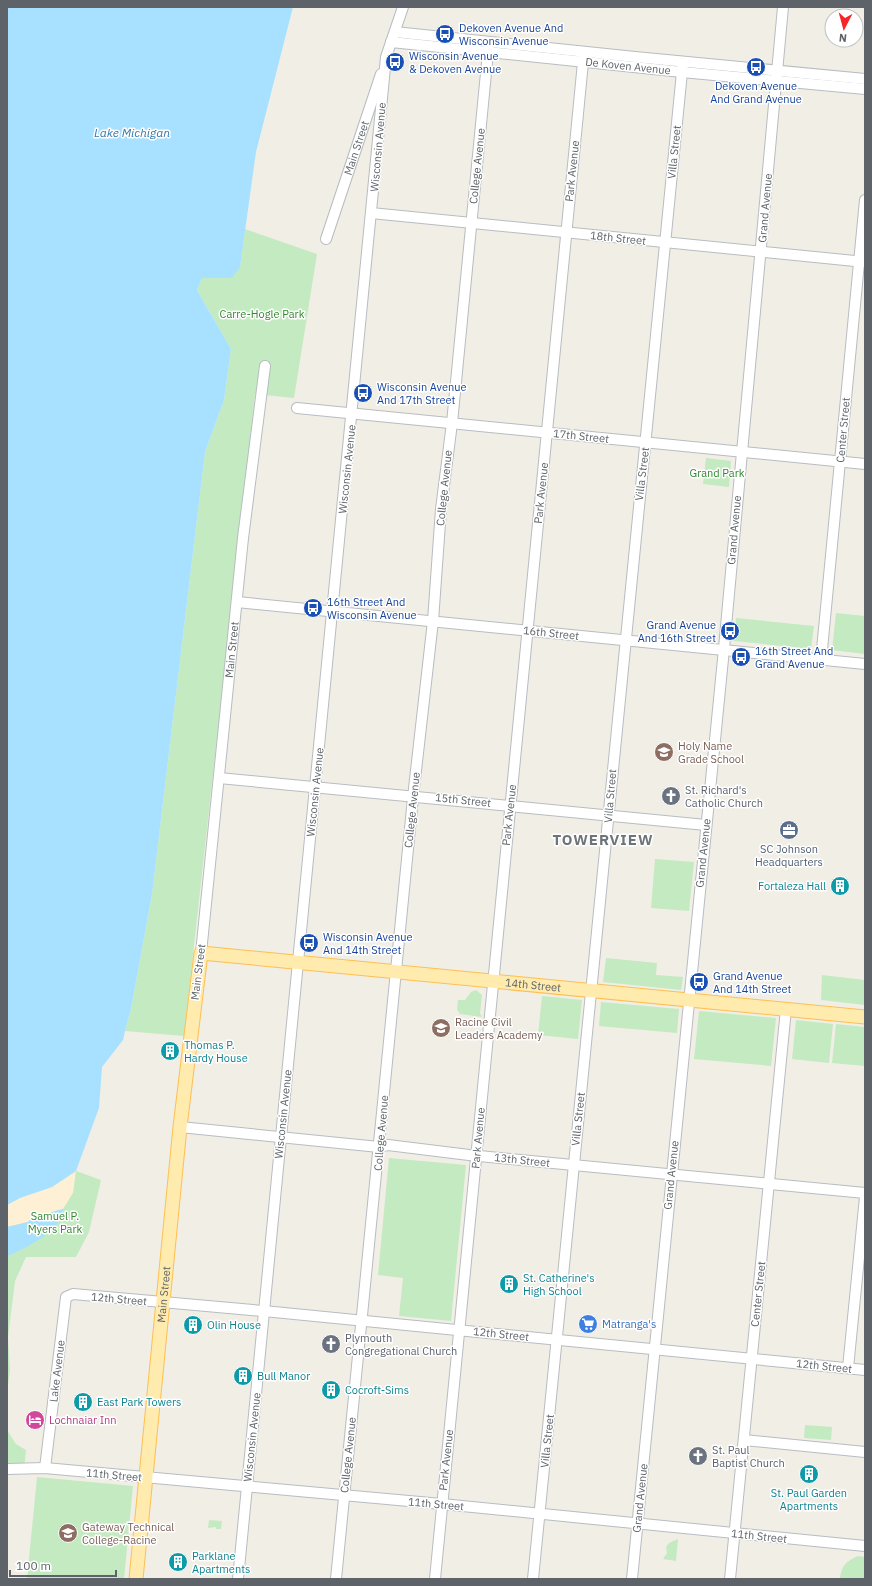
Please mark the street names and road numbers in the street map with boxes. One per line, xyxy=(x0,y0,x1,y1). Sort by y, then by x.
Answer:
street label: De Koven Avenue xyxy=(585,55,671,77)
street label: Wisconsin Avenue xyxy=(367,102,389,192)
street label: Main Street xyxy=(341,119,372,177)
street label: Villa Street xyxy=(664,124,684,180)
street label: College Avenue xyxy=(466,127,488,205)
street label: Park Avenue xyxy=(562,140,582,202)
street label: Grand Avenue xyxy=(755,173,775,243)
street label: 18th Street xyxy=(589,228,647,248)
street label: Center Street xyxy=(833,396,853,463)
street label: Wisconsin Avenue xyxy=(335,424,359,514)
street label: 17th Street xyxy=(552,426,610,446)
street label: Villa Street xyxy=(632,446,652,502)
street label: College Avenue xyxy=(433,449,455,527)
street label: Park Avenue xyxy=(531,462,551,524)
street label: Grand Avenue xyxy=(724,495,744,565)
street label: Main Street xyxy=(222,621,242,678)
street label: 16th Street xyxy=(522,623,580,643)
street label: Wisconsin Avenue xyxy=(303,747,327,837)
street label: Villa Street xyxy=(601,768,619,824)
street label: College Avenue xyxy=(401,771,423,849)
street label: Park Avenue xyxy=(499,784,519,846)
street label: 15th Street xyxy=(434,790,492,810)
street label: Grand Avenue xyxy=(692,818,714,888)
street label: Main Street xyxy=(188,943,208,1001)
street label: 14th Street xyxy=(504,975,562,995)
street label: Wisconsin Avenue xyxy=(271,1069,295,1159)
street label: Villa Street xyxy=(568,1091,588,1147)
street label: College Avenue xyxy=(371,1094,391,1172)
street label: Park Avenue xyxy=(468,1107,488,1169)
street label: Grand Avenue xyxy=(660,1140,682,1210)
street label: 13th Street xyxy=(493,1150,551,1170)
street label: Center Street xyxy=(748,1260,768,1327)
street label: Main Street xyxy=(154,1265,173,1323)
street label: 12th Street xyxy=(90,1290,148,1308)
street label: 12th Street xyxy=(472,1324,530,1344)
street label: Lake Avenue xyxy=(46,1339,68,1403)
street label: 12th Street xyxy=(795,1356,853,1376)
street label: Wisconsin Avenue xyxy=(240,1392,264,1482)
street label: Villa Street xyxy=(537,1413,557,1469)
street label: College Avenue xyxy=(337,1416,359,1494)
street label: Park Avenue xyxy=(436,1429,456,1491)
street label: Grand Avenue xyxy=(629,1463,651,1533)
street label: 11th Street xyxy=(85,1466,143,1484)
street label: 11th Street xyxy=(407,1495,465,1513)
street label: 11th Street xyxy=(730,1526,788,1546)

